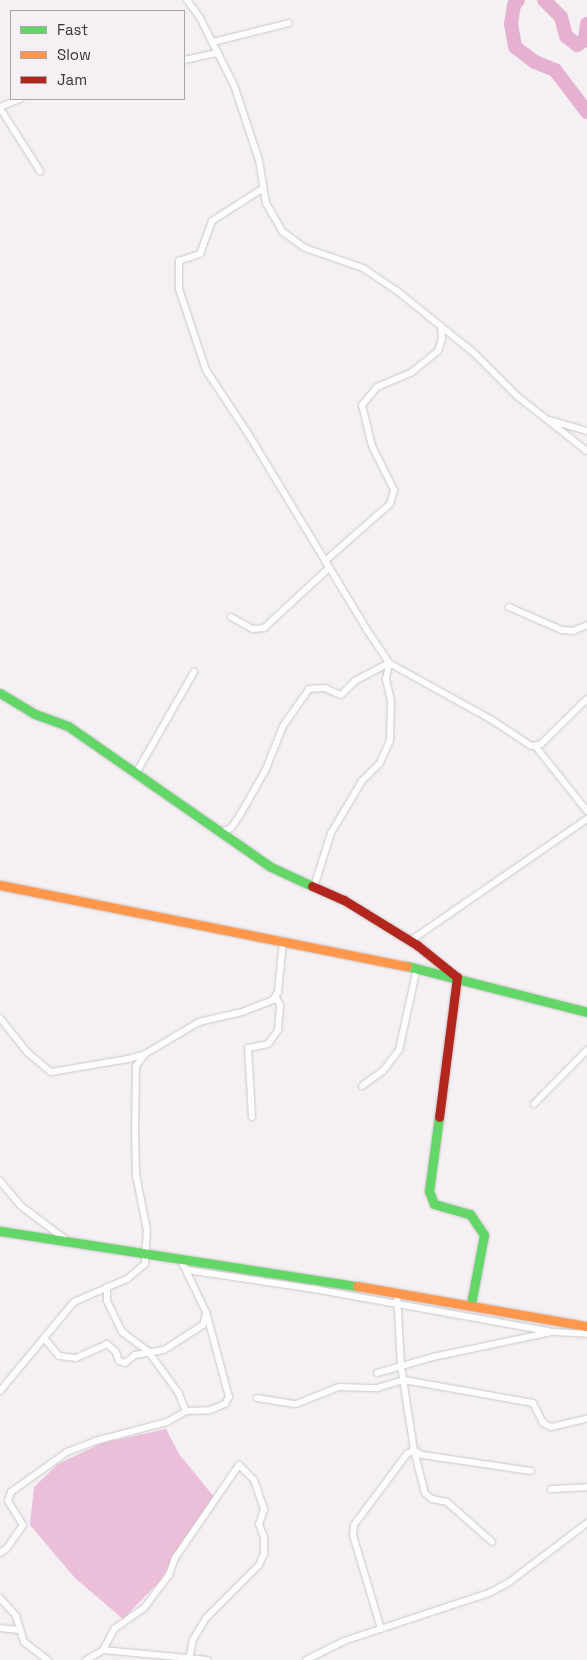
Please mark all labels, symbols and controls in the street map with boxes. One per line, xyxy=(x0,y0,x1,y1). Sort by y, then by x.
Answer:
legend xyxy=(10,10,185,100)
text: Fast xyxy=(57,20,88,39)
text: Slow xyxy=(57,45,91,64)
text: Jam xyxy=(57,70,87,89)

